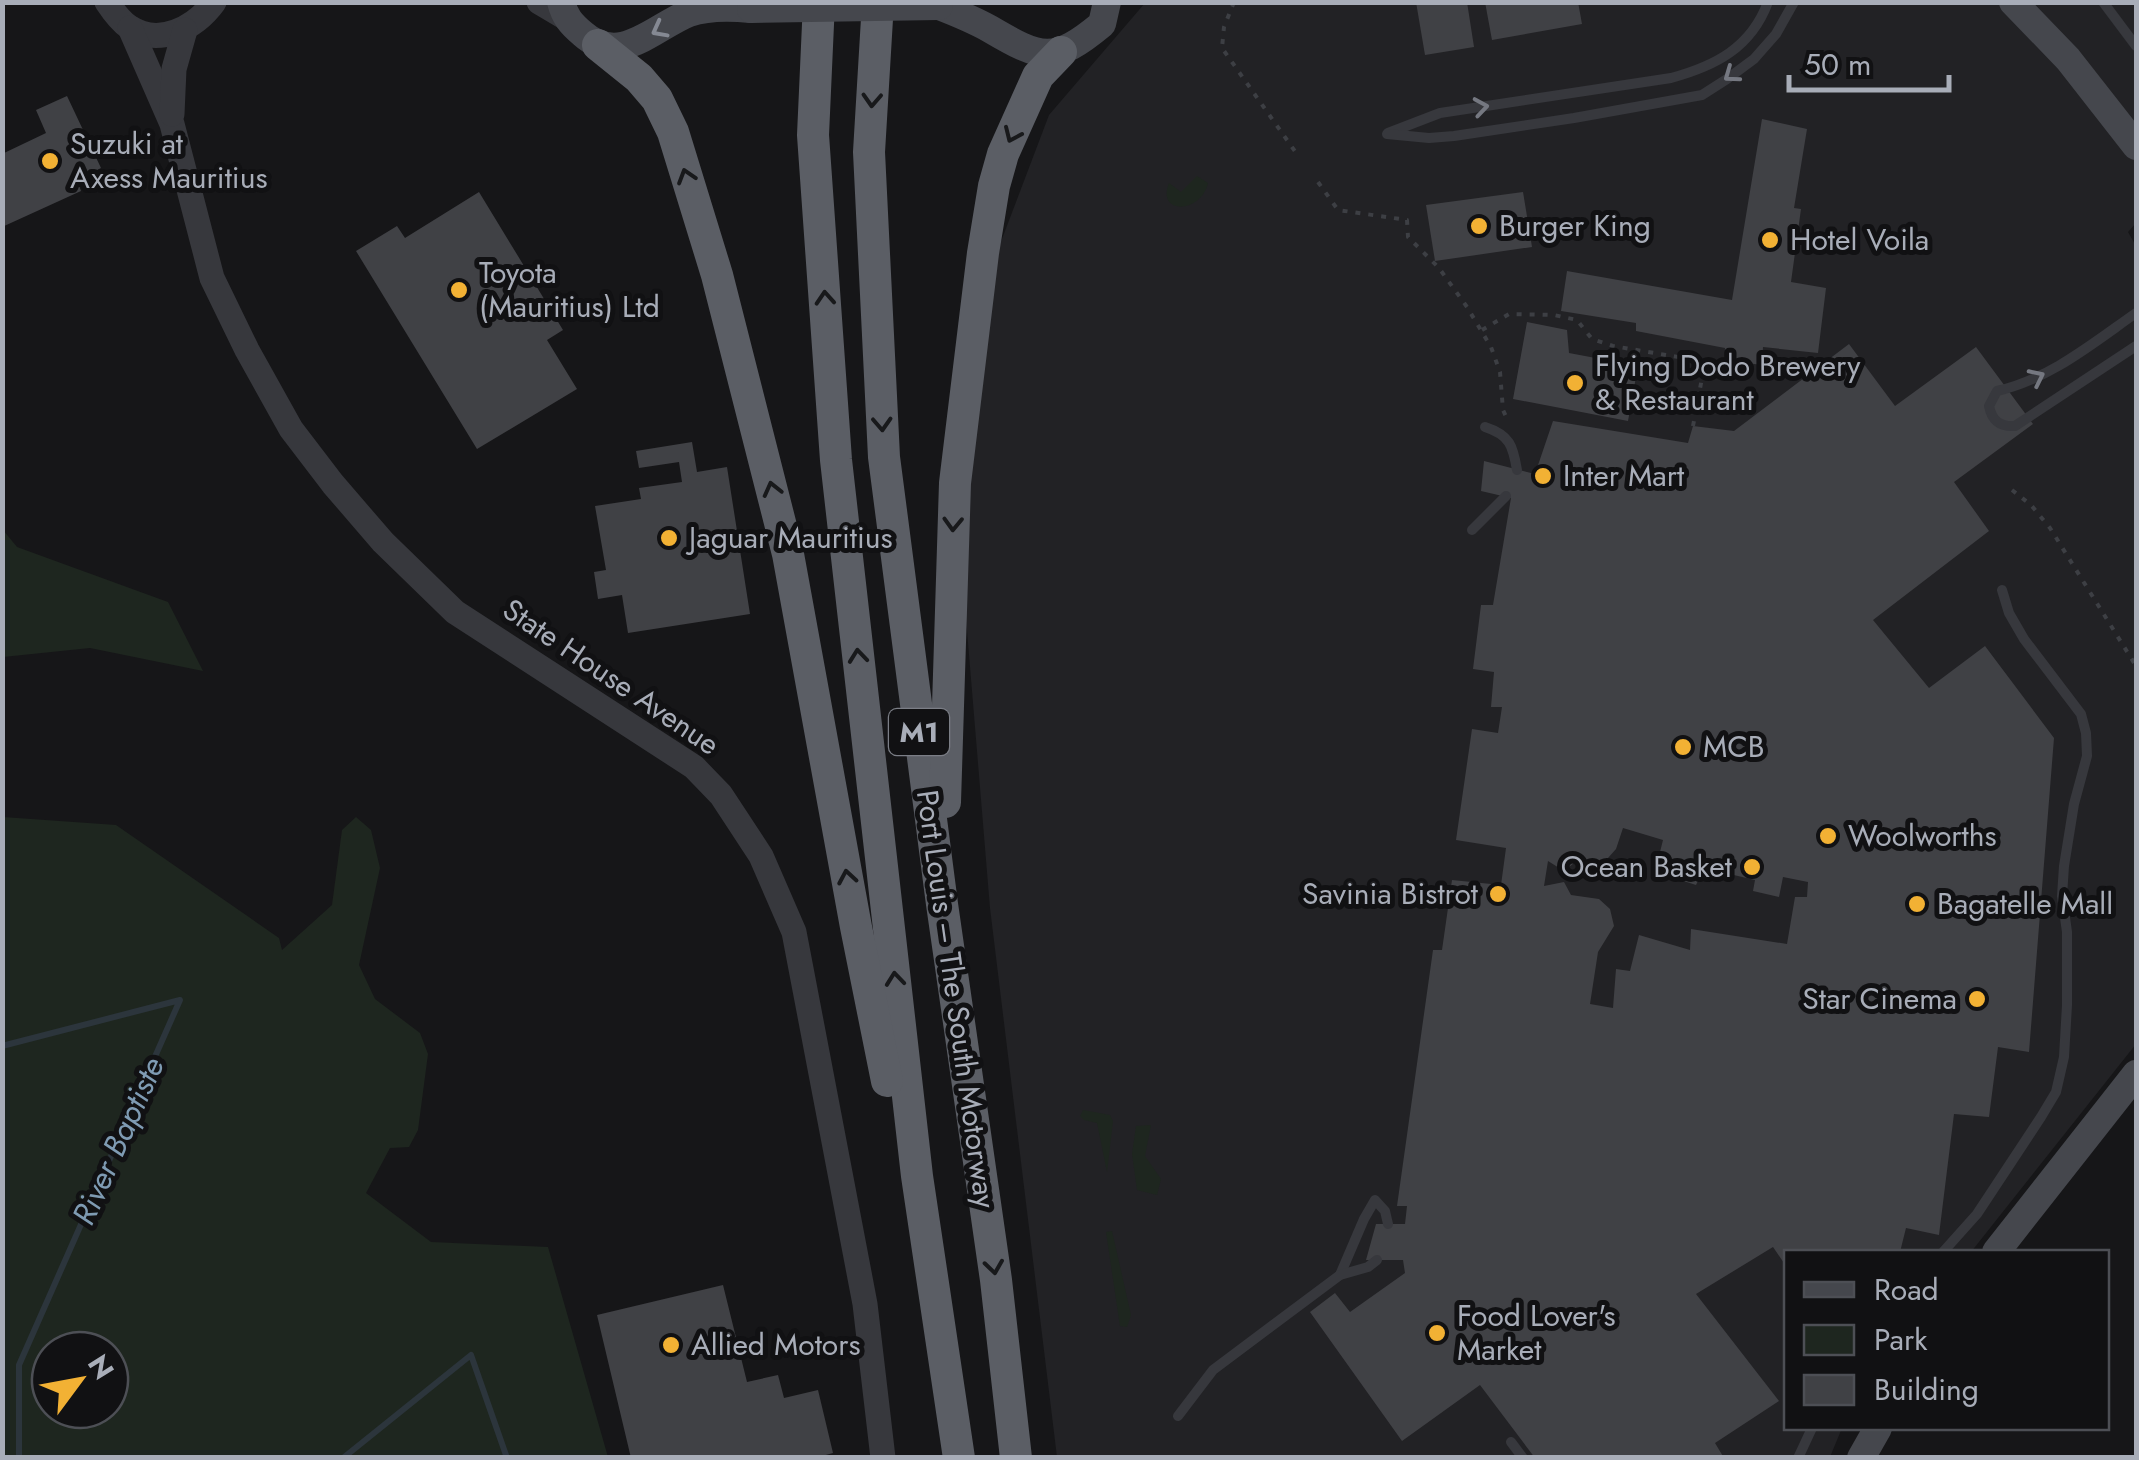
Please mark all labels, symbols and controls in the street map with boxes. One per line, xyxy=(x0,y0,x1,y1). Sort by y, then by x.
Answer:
one-way arrow xyxy=(651,18,669,37)
scale bar xyxy=(1789,30,1949,92)
text: 50 m xyxy=(1804,43,1871,86)
one-way arrow xyxy=(1724,63,1743,81)
one-way arrow xyxy=(862,92,883,108)
one-way arrow xyxy=(1472,97,1489,118)
place label: Suzuki at Axess Mauritius xyxy=(70,122,268,199)
one-way arrow xyxy=(1004,125,1024,143)
marker: Suzuki at Axess Mauritius xyxy=(39,150,61,172)
one-way arrow xyxy=(678,168,698,185)
place label: Burger King xyxy=(1499,204,1651,247)
marker: Burger King xyxy=(1468,215,1490,237)
place label: Hotel Voila xyxy=(1790,218,1929,261)
marker: Hotel Voila xyxy=(1759,229,1781,251)
place label: Toyota (Mauritius) Ltd xyxy=(479,251,660,328)
marker: Toyota (Mauritius) Ltd xyxy=(448,279,470,301)
one-way arrow xyxy=(815,290,836,306)
place label: Flying Dodo Brewery & Restaurant xyxy=(1595,344,1861,421)
one-way arrow xyxy=(2027,370,2045,389)
marker: Flying Dodo Brewery & Restaurant xyxy=(1564,372,1586,394)
one-way arrow xyxy=(871,417,892,433)
place label: Inter Mart xyxy=(1563,454,1685,497)
marker: Inter Mart xyxy=(1532,465,1554,487)
one-way arrow xyxy=(762,481,783,498)
place label: Jaguar Mauritius xyxy=(685,516,893,559)
one-way arrow xyxy=(943,516,964,532)
marker: Jaguar Mauritius xyxy=(658,527,680,549)
street label: State House Avenue xyxy=(494,588,728,765)
one-way arrow xyxy=(848,648,869,664)
road number: M1 xyxy=(889,709,949,755)
place label: MCB xyxy=(1703,725,1765,768)
marker: MCB xyxy=(1672,736,1694,758)
street label: Port Louis – The South Motorway xyxy=(906,787,1007,1212)
place label: Woolworths xyxy=(1848,814,1997,857)
marker: Woolworths xyxy=(1817,825,1839,847)
place label: Ocean Basket xyxy=(1561,845,1733,888)
marker: Ocean Basket xyxy=(1741,856,1763,878)
one-way arrow xyxy=(837,869,858,885)
place label: Savinia Bistrot xyxy=(1302,872,1479,915)
place label: Bagatelle Mall xyxy=(1937,882,2113,925)
marker: Savinia Bistrot xyxy=(1487,883,1509,905)
marker: Bagatelle Mall xyxy=(1906,893,1928,915)
one-way arrow xyxy=(885,971,906,987)
place label: Star Cinema xyxy=(1802,977,1957,1020)
marker: Star Cinema xyxy=(1966,988,1988,1010)
water label: River Baptiste xyxy=(61,1050,175,1232)
legend xyxy=(1784,1250,2109,1430)
one-way arrow xyxy=(982,1259,1003,1275)
text: Road xyxy=(1874,1268,1939,1311)
place label: Food Lover's Market xyxy=(1457,1294,1616,1371)
text: Park xyxy=(1874,1318,1928,1361)
marker: Food Lover's Market xyxy=(1426,1322,1448,1344)
place label: Allied Motors xyxy=(691,1323,861,1366)
north arrow xyxy=(30,1330,130,1430)
marker: Allied Motors xyxy=(660,1334,682,1356)
text: N xyxy=(78,1347,124,1387)
text: Building xyxy=(1874,1368,1979,1411)

